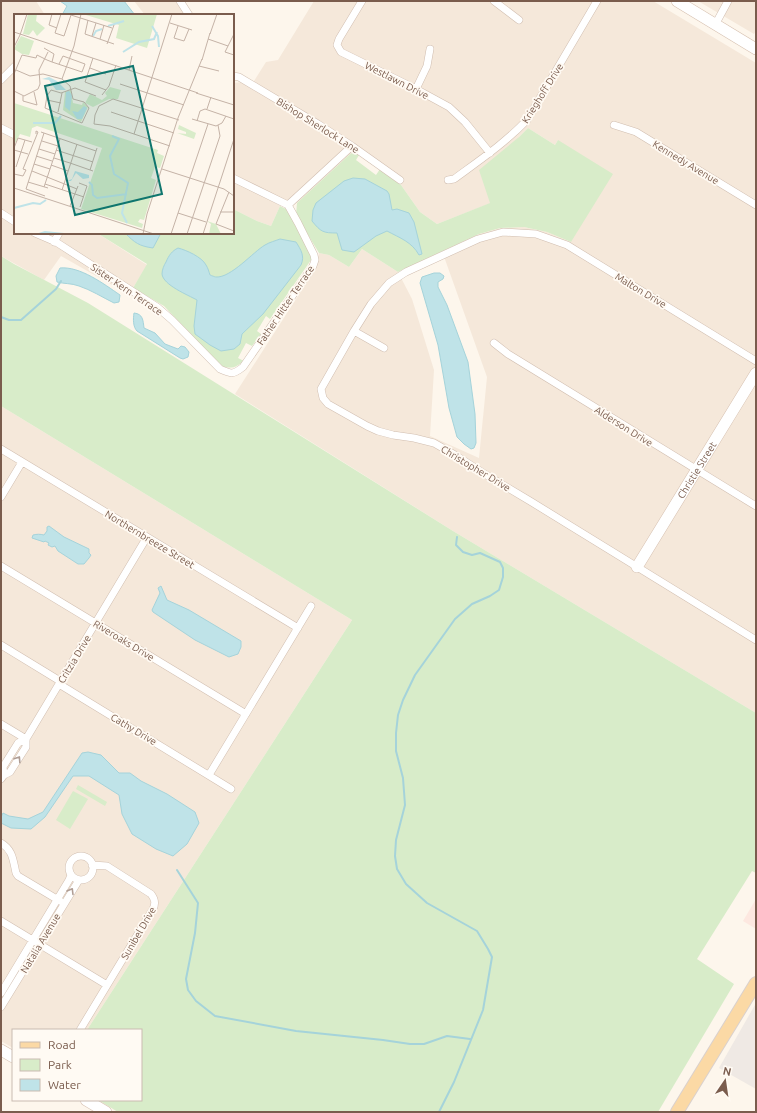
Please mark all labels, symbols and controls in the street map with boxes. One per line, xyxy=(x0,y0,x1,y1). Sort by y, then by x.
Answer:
inset map xyxy=(14,14,234,234)
street label: Westlawn Drive xyxy=(363,60,430,101)
street label: Krieghoff Drive xyxy=(520,61,565,125)
street label: Bishop Sherlock Lane xyxy=(275,96,361,155)
street label: Kennedy Avenue xyxy=(651,138,721,186)
street label: Sister Kern Terrace xyxy=(89,261,165,318)
street label: Father Hitter Terrace xyxy=(255,263,316,347)
street label: Malton Drive xyxy=(613,271,668,310)
street label: Alderson Drive xyxy=(593,404,655,449)
street label: Christie Street xyxy=(675,440,719,500)
street label: Christopher Drive xyxy=(439,443,512,493)
street label: Northernbreeze Street xyxy=(103,508,196,571)
street label: Riveroaks Drive xyxy=(91,618,156,663)
street label: Critzia Drive xyxy=(56,633,93,685)
street label: Cathy Drive xyxy=(109,711,159,747)
one-way arrow xyxy=(14,756,21,763)
one-way arrow xyxy=(66,888,73,895)
street label: Sunibel Drive xyxy=(119,905,158,962)
street label: Natalia Avenue xyxy=(18,911,63,975)
legend xyxy=(12,1029,142,1101)
text: Road xyxy=(48,1038,76,1051)
text: Park xyxy=(48,1058,72,1071)
north arrow xyxy=(705,1061,745,1101)
text: N xyxy=(722,1064,733,1078)
text: Water xyxy=(48,1078,81,1091)

